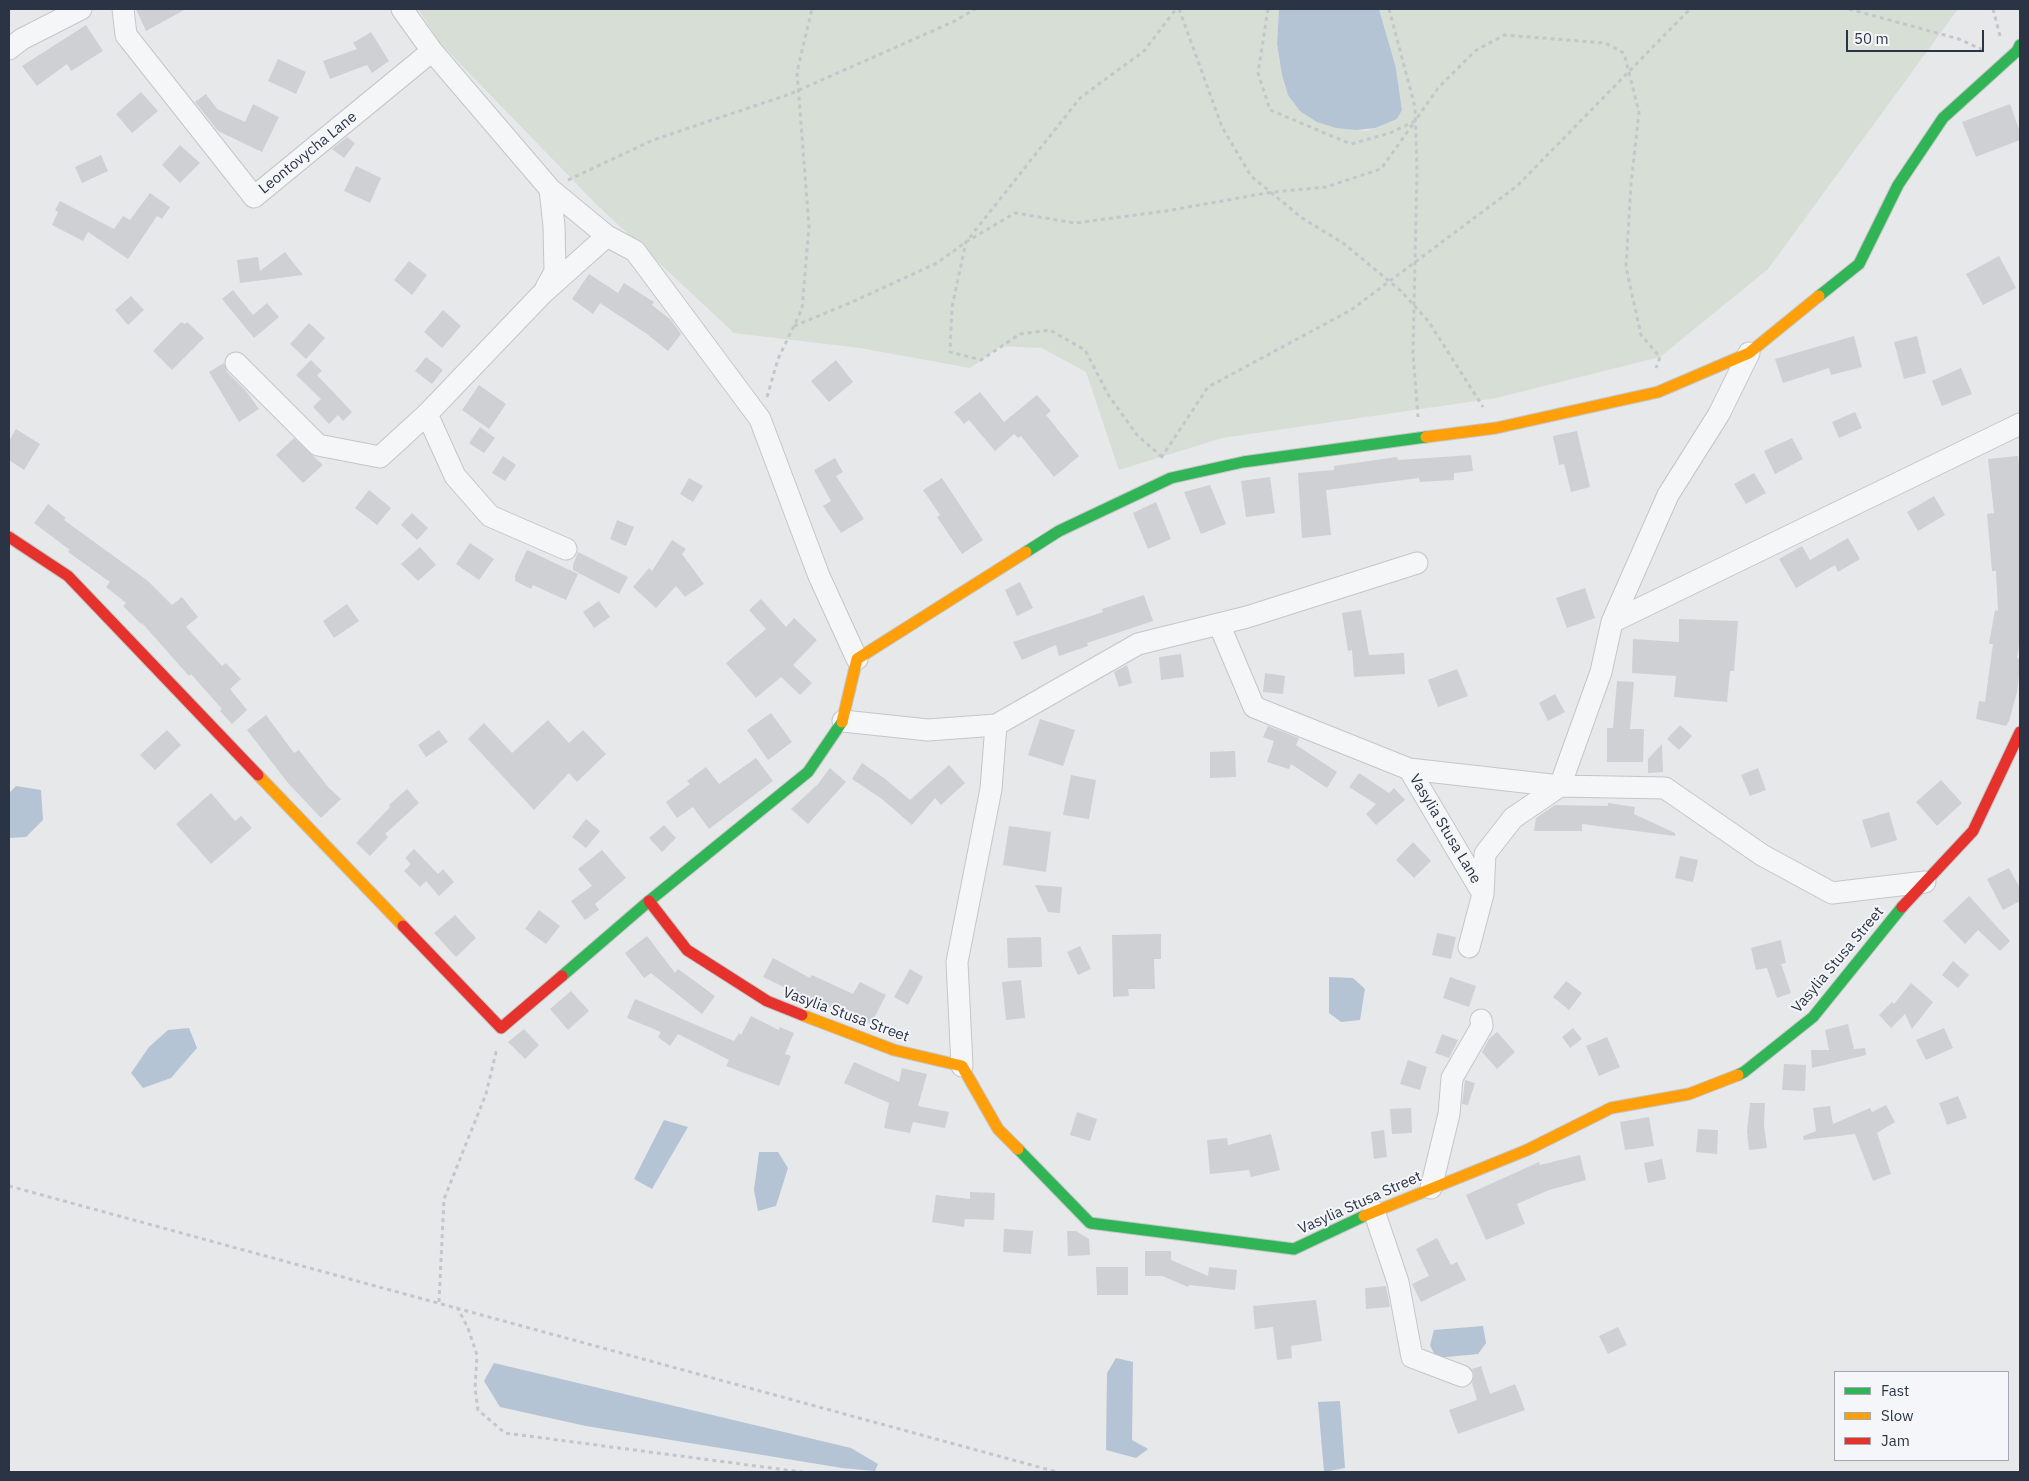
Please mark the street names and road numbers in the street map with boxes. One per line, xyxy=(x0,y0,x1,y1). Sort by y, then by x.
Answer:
street label: Leontovycha Lane xyxy=(255,108,361,198)
street label: Vasylia Stusa Lane xyxy=(1405,771,1485,887)
street label: Vasylia Stusa Street xyxy=(1788,903,1888,1017)
street label: Vasylia Stusa Street xyxy=(780,984,912,1046)
street label: Vasylia Stusa Street xyxy=(1296,1168,1424,1238)

